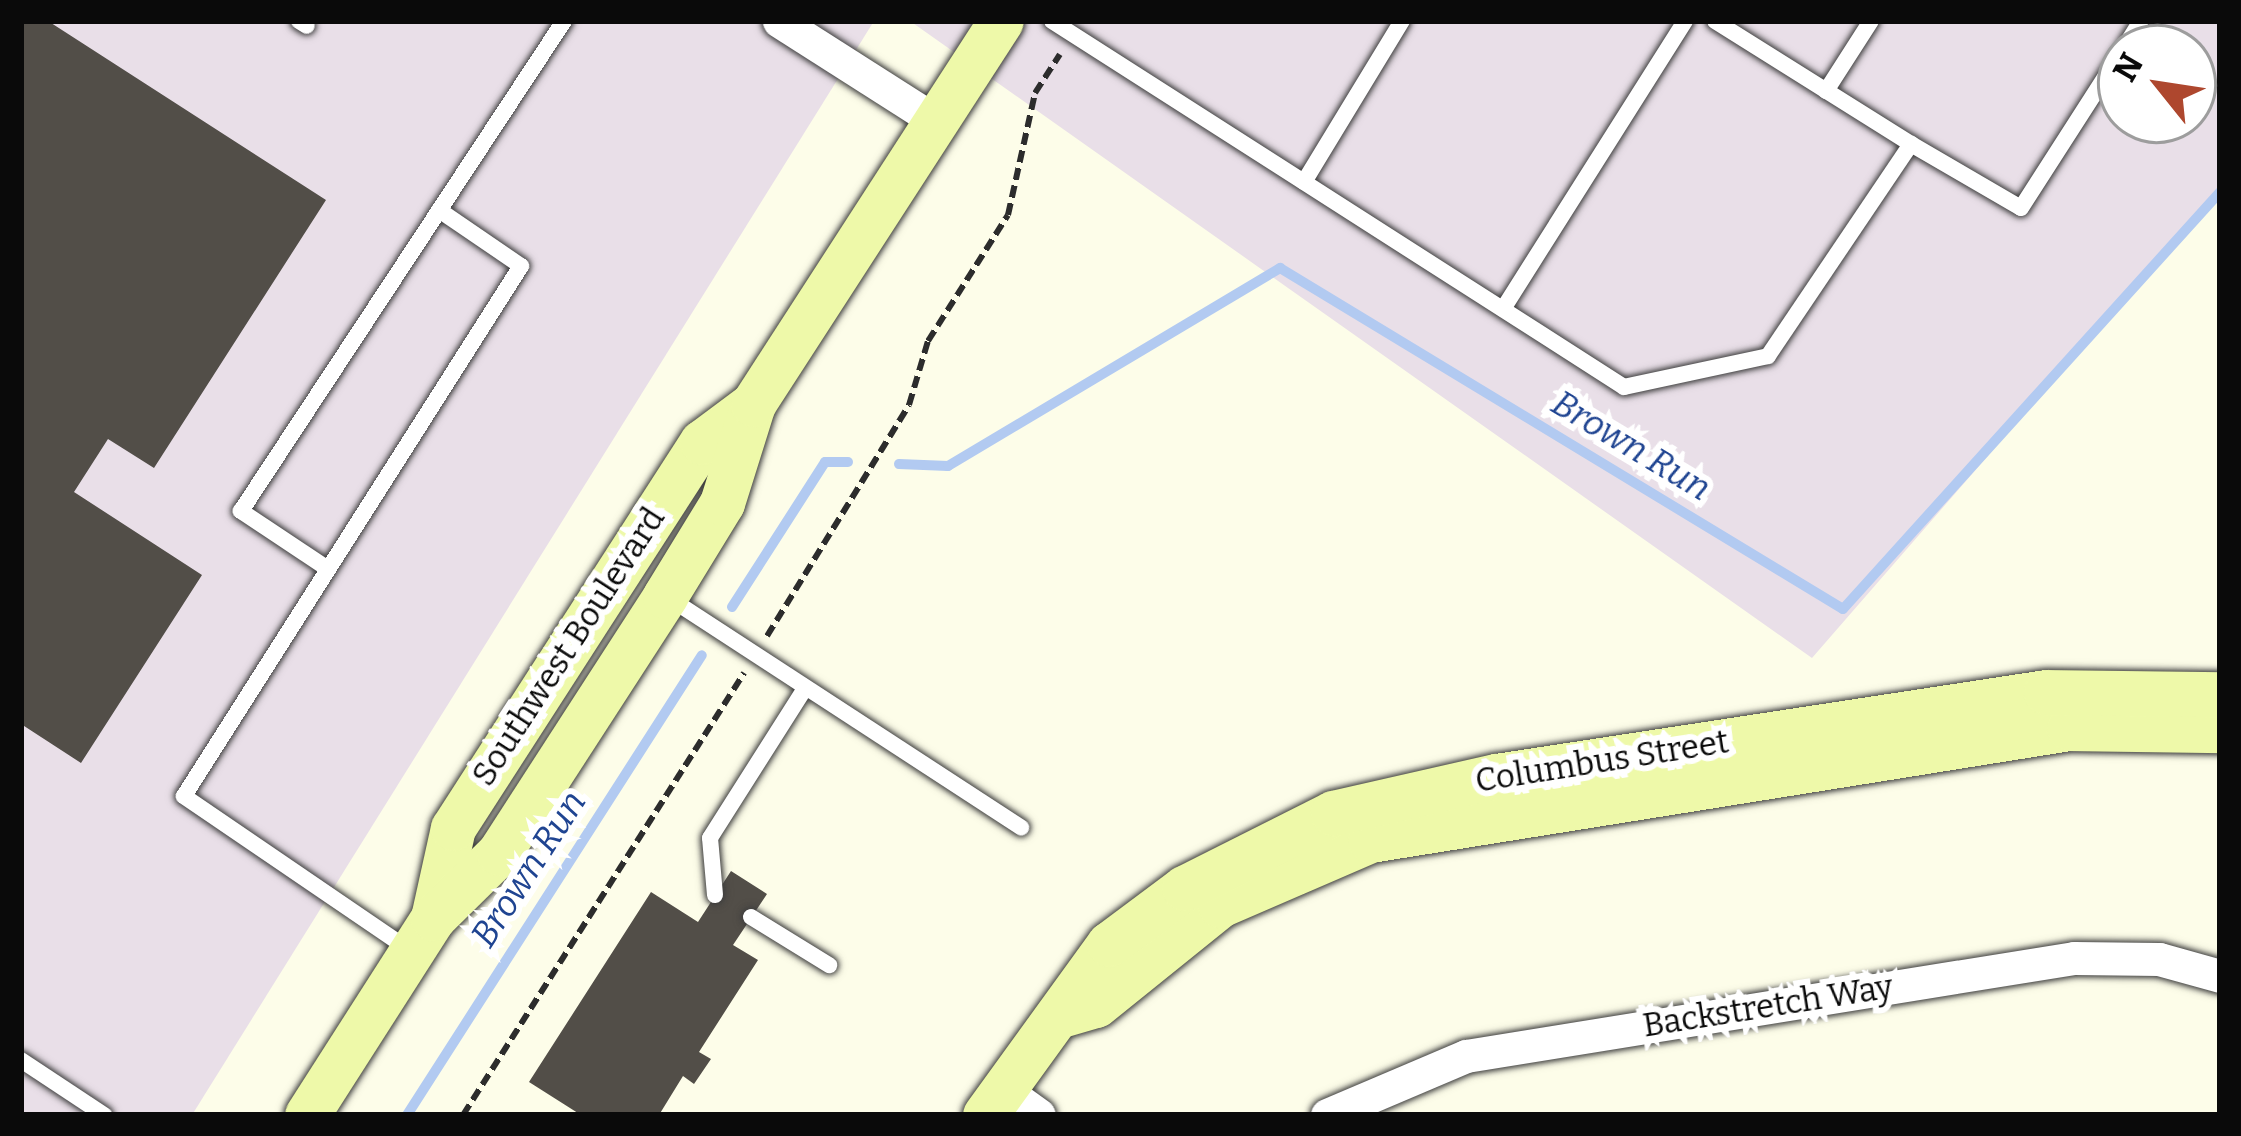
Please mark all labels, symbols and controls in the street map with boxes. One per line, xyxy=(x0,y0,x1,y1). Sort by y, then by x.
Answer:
north arrow xyxy=(2097,24,2217,144)
text: N xyxy=(2105,46,2152,89)
water label: Brown Run xyxy=(1544,382,1718,510)
street label: Southwest Boulevard xyxy=(464,500,674,794)
street label: Columbus Street xyxy=(1473,722,1731,802)
water label: Brown Run xyxy=(462,783,596,955)
street label: Backstretch Way xyxy=(1640,968,1896,1046)

